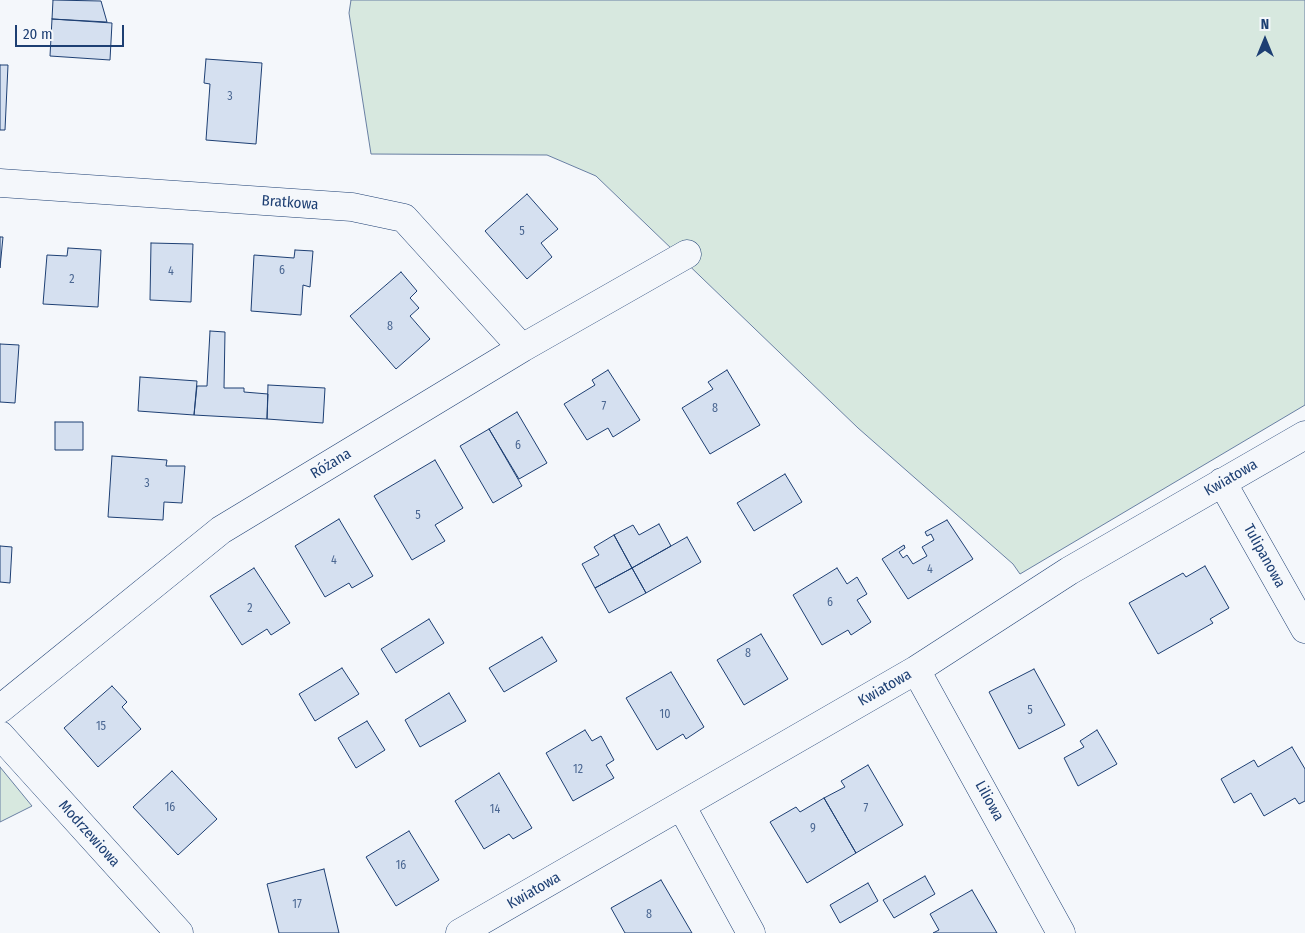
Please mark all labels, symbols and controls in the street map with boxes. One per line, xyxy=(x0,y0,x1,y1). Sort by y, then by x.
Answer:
scale bar xyxy=(18,15,126,47)
north arrow xyxy=(1240,15,1290,65)
text: N xyxy=(1261,16,1269,33)
text: 20 m xyxy=(23,25,53,43)
house number: 3 xyxy=(227,90,233,104)
street label: Bratkowa xyxy=(261,192,319,214)
house number: 5 xyxy=(519,225,525,239)
house number: 6 xyxy=(279,264,285,278)
house number: 4 xyxy=(168,265,174,279)
house number: 2 xyxy=(69,273,75,287)
house number: 8 xyxy=(387,320,393,334)
house number: 7 xyxy=(602,400,606,414)
house number: 8 xyxy=(712,402,718,416)
house number: 6 xyxy=(515,439,521,453)
street label: Różana xyxy=(307,445,355,483)
street label: Kwiatowa xyxy=(1201,456,1261,500)
house number: 3 xyxy=(144,477,150,491)
house number: 5 xyxy=(415,509,421,523)
street label: Tulipanowa xyxy=(1239,521,1289,591)
house number: 4 xyxy=(331,554,337,568)
house number: 4 xyxy=(927,563,933,577)
house number: 6 xyxy=(827,596,833,610)
house number: 2 xyxy=(247,602,253,616)
house number: 8 xyxy=(745,647,751,661)
street label: Kwiatowa xyxy=(855,666,915,710)
house number: 5 xyxy=(1027,704,1033,718)
house number: 10 xyxy=(660,708,670,722)
house number: 15 xyxy=(96,720,106,734)
house number: 12 xyxy=(573,763,583,777)
street label: Liliowa xyxy=(971,778,1007,824)
street label: Modrzewiowa xyxy=(54,797,124,871)
house number: 16 xyxy=(165,801,175,815)
house number: 7 xyxy=(864,802,868,816)
house number: 14 xyxy=(490,803,500,817)
house number: 9 xyxy=(810,822,816,836)
house number: 16 xyxy=(396,859,406,873)
street label: Kwiatowa xyxy=(504,869,564,913)
house number: 17 xyxy=(292,898,302,912)
house number: 8 xyxy=(646,908,652,922)

